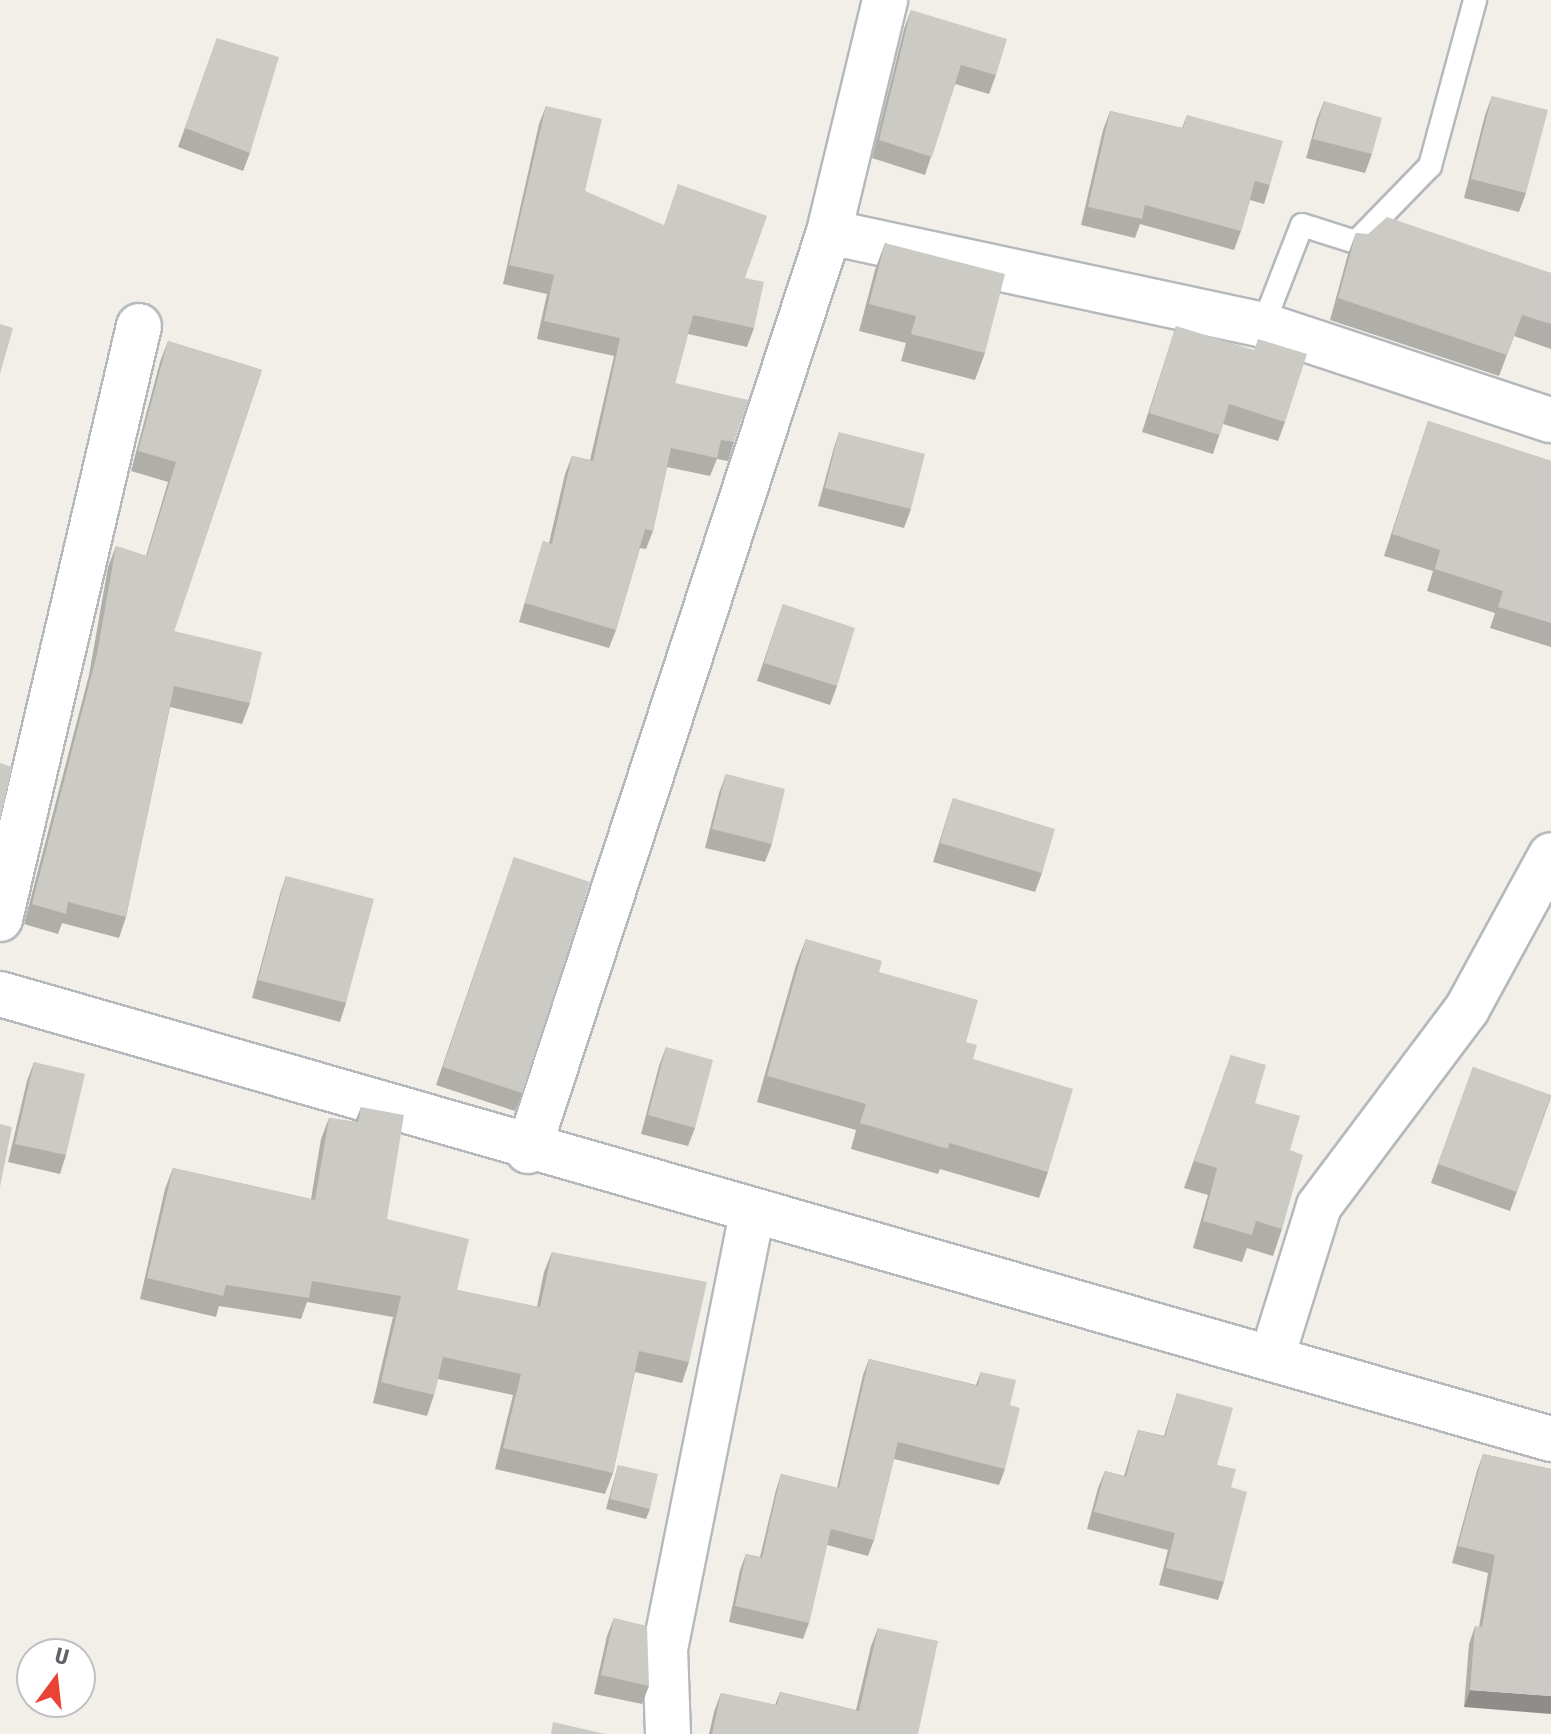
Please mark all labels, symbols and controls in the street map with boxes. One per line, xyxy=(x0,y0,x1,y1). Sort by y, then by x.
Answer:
north arrow xyxy=(16,1638,96,1718)
text: U xyxy=(52,1642,72,1671)

